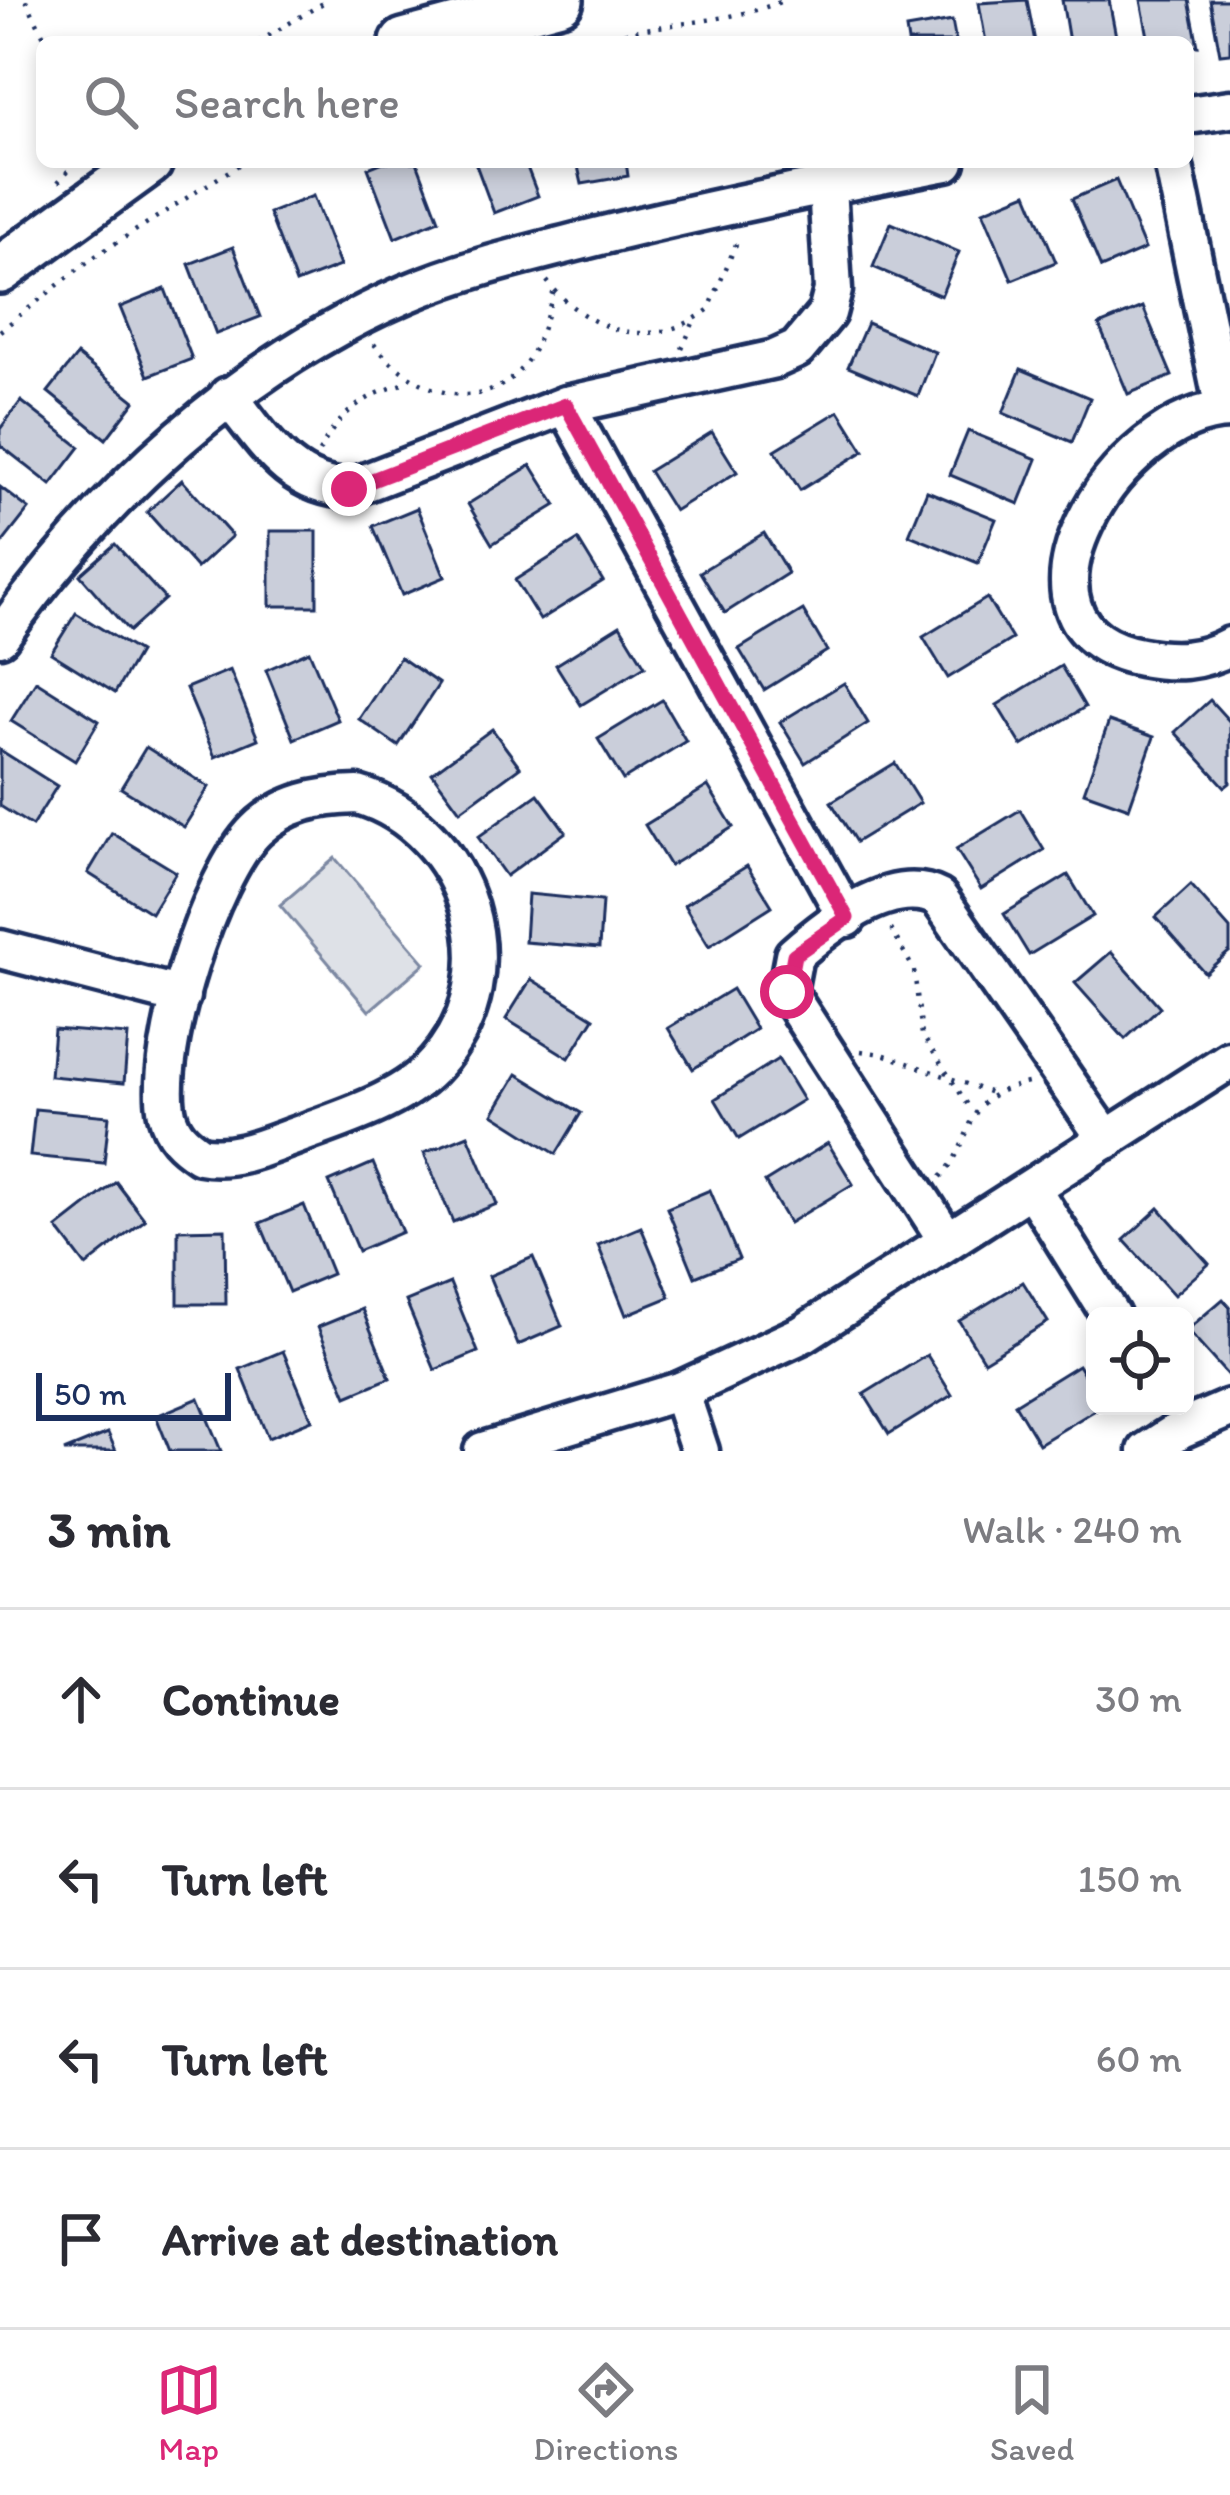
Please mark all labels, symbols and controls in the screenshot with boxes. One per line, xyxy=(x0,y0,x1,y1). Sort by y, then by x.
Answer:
search box xyxy=(36,36,1194,168)
icon: search xyxy=(78,69,144,135)
text: Search here xyxy=(174,75,400,129)
route end xyxy=(322,462,376,516)
route start xyxy=(760,965,814,1019)
map controls xyxy=(1086,1307,1194,1415)
button: locate xyxy=(1086,1307,1194,1415)
scale bar xyxy=(36,1367,231,1420)
text: 50 m xyxy=(54,1374,127,1413)
text: 3 min xyxy=(48,1499,170,1560)
text: Walk · 240 m xyxy=(962,1506,1182,1553)
icon: ahead xyxy=(48,1666,114,1732)
text: Continue xyxy=(162,1672,340,1726)
text: 30 m xyxy=(1095,1675,1182,1722)
icon: left xyxy=(48,1846,114,1912)
text: Turn left xyxy=(162,1852,328,1906)
text: 150 m xyxy=(1078,1855,1182,1902)
icon: left xyxy=(48,2026,114,2092)
text: Turn left xyxy=(162,2032,328,2086)
text: 60 m xyxy=(1096,2035,1182,2082)
icon: arrive xyxy=(48,2206,114,2272)
text: Arrive at destination xyxy=(162,2212,558,2266)
tab: Map xyxy=(156,2357,222,2468)
tab: Directions xyxy=(533,2357,678,2468)
tab: Saved xyxy=(990,2357,1074,2468)

